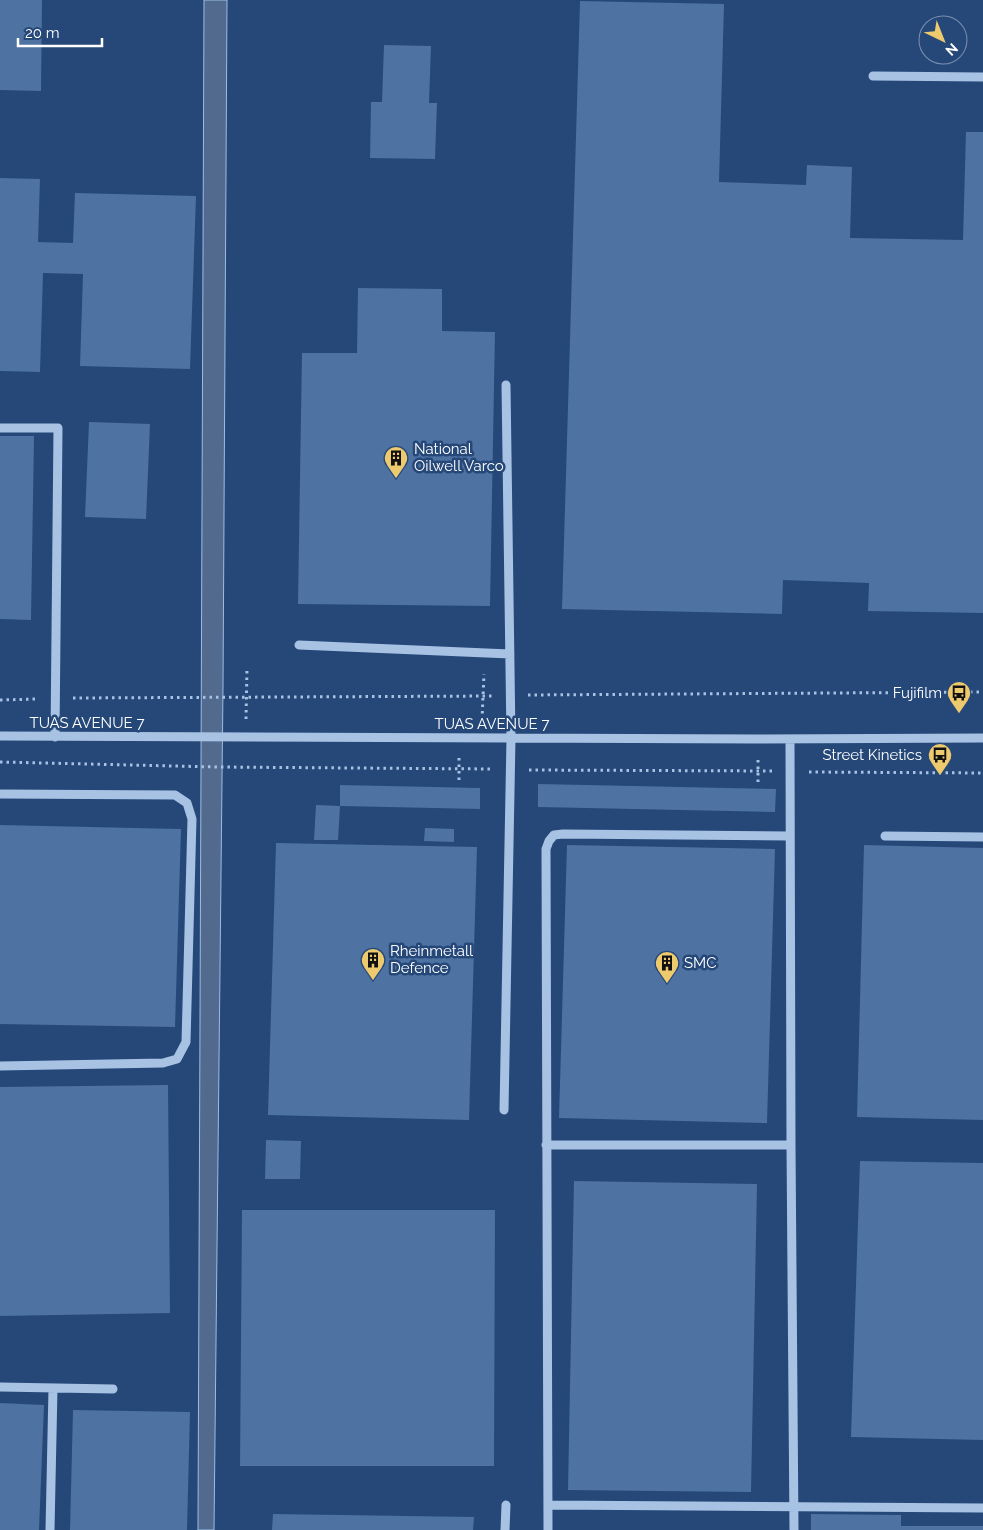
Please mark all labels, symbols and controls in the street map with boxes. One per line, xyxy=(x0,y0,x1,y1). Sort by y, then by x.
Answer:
scale bar xyxy=(18,15,101,47)
north arrow xyxy=(918,15,968,65)
text: 20 m xyxy=(25,24,60,42)
text: N xyxy=(943,40,961,59)
place label: National Oilwell Varco xyxy=(414,440,504,475)
building icon: National Oilwell Varco xyxy=(383,445,409,479)
bus stop icon: Fujifilm xyxy=(946,680,972,714)
place label: Fujifilm xyxy=(893,684,942,702)
street label: TUAS AVENUE 7 xyxy=(30,714,144,732)
street label: TUAS AVENUE 7 xyxy=(435,715,549,733)
bus stop icon: Street Kinetics xyxy=(927,742,953,776)
place label: Street Kinetics xyxy=(822,746,922,764)
place label: Rheinmetall Defence xyxy=(390,942,474,977)
building icon: Rheinmetall Defence xyxy=(360,947,386,981)
building icon: SMC xyxy=(654,950,680,984)
place label: SMC xyxy=(684,954,717,972)

